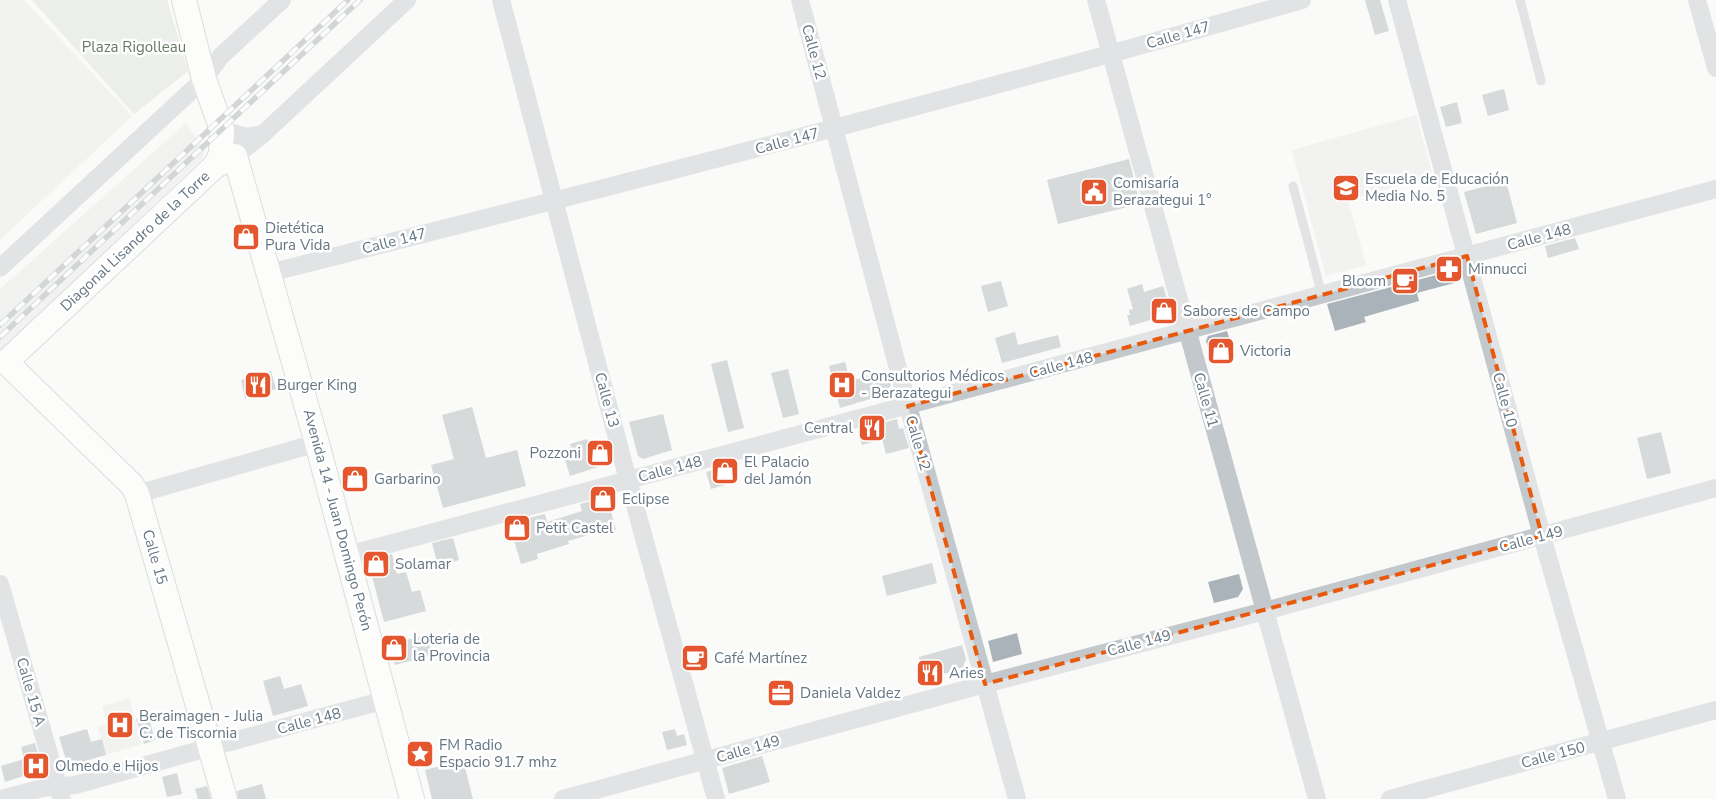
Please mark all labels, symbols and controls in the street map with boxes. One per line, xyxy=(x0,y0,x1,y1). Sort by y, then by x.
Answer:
street label: Calle 147 xyxy=(1144,16,1212,54)
street label: Calle 12 xyxy=(797,22,831,82)
park label: Plaza Rigolleau xyxy=(82,37,186,57)
street label: Calle 147 xyxy=(753,123,821,159)
street label: Diagonal Lisandro de la Torre xyxy=(56,166,214,316)
place label: Escuela de Educación Media No. 5 xyxy=(1365,169,1509,206)
place label: Comisaría Berazategui 1° xyxy=(1113,173,1211,210)
school or university icon: Escuela de Educación Media No. 5 xyxy=(1331,173,1361,203)
public building icon: Comisaría Berazategui 1° xyxy=(1079,177,1109,207)
place label: Dietética Pura Vida xyxy=(265,218,330,255)
street label: Calle 148 xyxy=(1505,219,1573,255)
shop icon: Dietética Pura Vida xyxy=(231,222,261,252)
street label: Calle 147 xyxy=(360,223,428,259)
pharmacy icon: Minnucci xyxy=(1434,254,1464,284)
place label: Minnucci xyxy=(1468,259,1527,279)
cafe icon: Bloom xyxy=(1390,266,1420,296)
place label: Bloom xyxy=(1342,271,1386,291)
shop icon: Sabores de Campo xyxy=(1149,296,1179,326)
place label: Sabores de Campo xyxy=(1183,301,1310,321)
shop icon: Victoria xyxy=(1206,336,1236,366)
place label: Victoria xyxy=(1239,341,1291,361)
street label: Calle 148 xyxy=(1027,347,1095,383)
place label: Consultorios Médicos - Berazategui xyxy=(861,366,1005,403)
restaurant icon: Burger King xyxy=(243,370,273,400)
street label: Calle 13 xyxy=(590,370,624,430)
hospital icon: Consultorios Médicos - Berazategui xyxy=(827,370,857,400)
street label: Calle 11 xyxy=(1189,370,1223,430)
street label: Calle 10 xyxy=(1488,370,1522,430)
place label: Burger King xyxy=(277,375,357,395)
street label: Avenida 14 - Juan Domingo Perón xyxy=(299,407,377,633)
restaurant icon: Central xyxy=(857,413,887,443)
street label: Calle 12 xyxy=(901,413,935,473)
place label: Central xyxy=(804,418,854,438)
shop icon: Pozzoni xyxy=(585,438,615,468)
place label: Pozzoni xyxy=(530,443,581,463)
street label: Calle 148 xyxy=(636,451,704,487)
place label: El Palacio del Jamón xyxy=(744,452,812,489)
shop icon: El Palacio del Jamón xyxy=(710,456,740,486)
shop icon: Garbarino xyxy=(340,464,370,494)
place label: Garbarino xyxy=(374,469,441,489)
shop icon: Eclipse xyxy=(588,484,618,514)
place label: Eclipse xyxy=(622,489,670,509)
shop icon: Petit Castel xyxy=(502,513,532,543)
place label: Petit Castel xyxy=(536,518,614,538)
street label: Calle 149 xyxy=(1497,521,1565,557)
street label: Calle 15 xyxy=(138,527,172,587)
shop icon: Solamar xyxy=(361,549,391,579)
place label: Solamar xyxy=(395,554,452,574)
street label: Calle 149 xyxy=(1105,625,1173,661)
place label: Loteria de la Provincia xyxy=(413,629,490,666)
shop icon: Loteria de la Provincia xyxy=(379,633,409,663)
cafe icon: Café Martínez xyxy=(680,643,710,673)
place label: Café Martínez xyxy=(714,648,807,668)
street label: Calle 15 A xyxy=(12,655,50,729)
restaurant icon: Aries xyxy=(915,658,945,688)
place label: Aries xyxy=(949,663,984,683)
office icon: Daniela Valdez xyxy=(766,678,796,708)
place label: Daniela Valdez xyxy=(800,683,901,703)
street label: Calle 148 xyxy=(275,703,343,739)
place label: Beraimagen - Julia C. de Tiscornia xyxy=(139,706,263,743)
hospital icon: Beraimagen - Julia C. de Tiscornia xyxy=(105,710,135,740)
street label: Calle 149 xyxy=(714,730,782,768)
place label: FM Radio Espacio 91.7 mhz xyxy=(439,735,557,772)
street label: Calle 150 xyxy=(1519,737,1587,773)
place icon: FM Radio Espacio 91.7 mhz xyxy=(405,739,435,769)
hospital icon: Olmedo e Hijos xyxy=(21,751,51,781)
place label: Olmedo e Hijos xyxy=(55,756,159,776)

